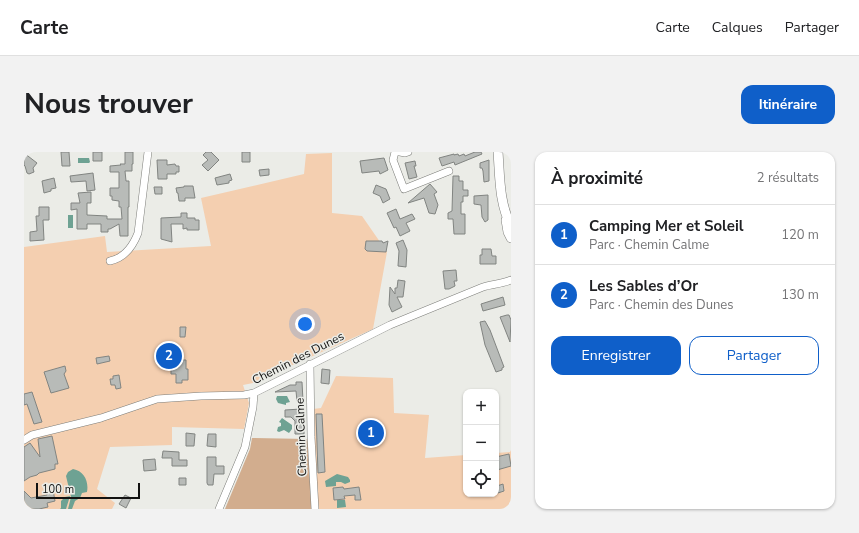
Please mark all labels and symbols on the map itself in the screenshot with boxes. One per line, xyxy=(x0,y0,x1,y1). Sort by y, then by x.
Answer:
your location xyxy=(295,314,315,334)
street label: Chemin des Dunes xyxy=(249,328,347,388)
pin: 2 xyxy=(156,341,182,371)
street label: Chemin Calme xyxy=(292,397,310,477)
pin: 1 xyxy=(358,418,384,448)
scale bar xyxy=(36,481,140,500)

